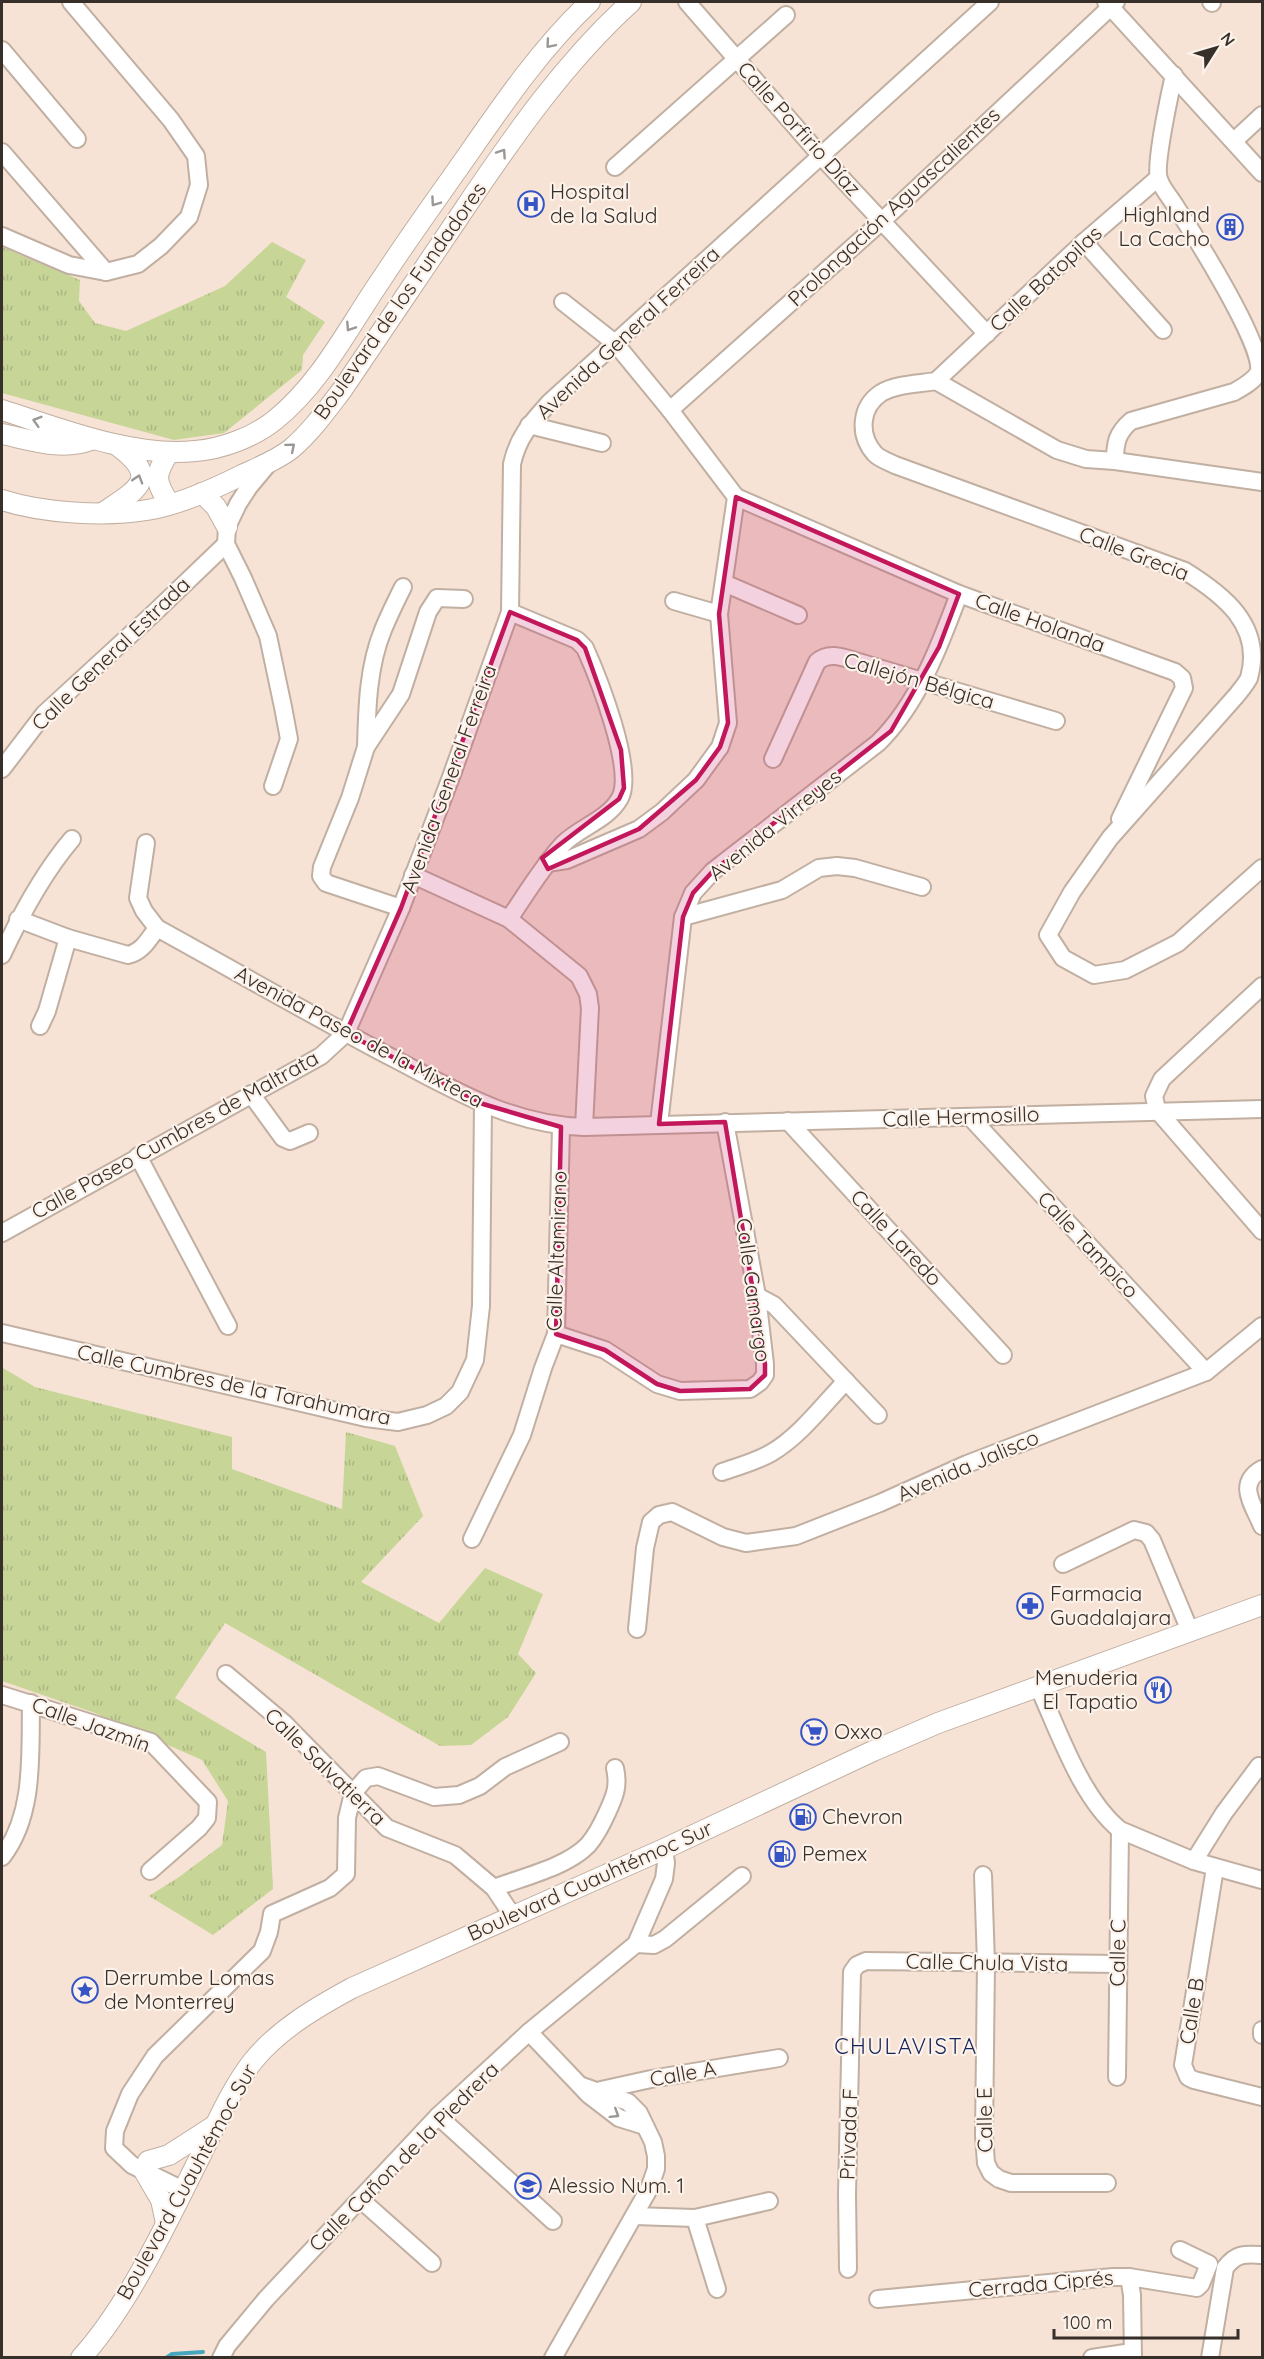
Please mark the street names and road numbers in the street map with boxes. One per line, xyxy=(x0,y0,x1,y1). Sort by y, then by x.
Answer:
street label: Calle Porfirio Díaz xyxy=(733,56,867,201)
street label: Prolongación Aguascalientes xyxy=(782,101,1005,311)
street label: Boulevard de los Fundadores xyxy=(307,177,491,424)
street label: Calle Batopilas xyxy=(984,220,1107,337)
street label: Avenida General Ferreira xyxy=(530,240,724,424)
street label: Calle Grecia xyxy=(1076,520,1193,586)
street label: Calle General Estrada xyxy=(26,571,195,736)
street label: Calle Holanda xyxy=(972,587,1109,658)
street label: Callejón Bélgica xyxy=(841,646,998,714)
street label: Avenida General Ferreira xyxy=(395,661,502,896)
street label: Avenida Virreyes xyxy=(703,763,846,886)
street label: Avenida Paseo de la Mixteca xyxy=(231,959,488,1113)
street label: Calle Paseo Cumbres de Maltrata xyxy=(26,1044,323,1224)
street label: Calle Hermosillo xyxy=(882,1100,1040,1132)
street label: Calle Altamirano xyxy=(540,1170,572,1332)
street label: Calle Laredo xyxy=(846,1184,948,1291)
street label: Calle Tampico xyxy=(1033,1185,1145,1303)
street label: Calle Camargo xyxy=(731,1216,777,1363)
street label: Calle Cumbres de la Tarahumara xyxy=(75,1338,393,1430)
street label: Avenida Jalisco xyxy=(893,1424,1042,1507)
street label: Calle Jazmín xyxy=(29,1691,154,1757)
street label: Calle Salvatierra xyxy=(260,1702,392,1831)
street label: Boulevard Cuauhtémoc Sur xyxy=(463,1814,716,1946)
street label: Calle C xyxy=(1103,1919,1131,1987)
street label: Calle Chula Vista xyxy=(906,1948,1068,1976)
street label: Calle B xyxy=(1173,1976,1209,2046)
street label: Calle A xyxy=(648,2054,718,2092)
street label: Calle Cañon de la Piedrera xyxy=(303,2056,504,2257)
street label: Boulevard Cuauhtémoc Sur xyxy=(110,2059,262,2304)
street label: Calle E xyxy=(970,2087,998,2153)
street label: Privada F xyxy=(833,2088,863,2180)
street label: Cerrada Ciprés xyxy=(967,2264,1115,2302)

